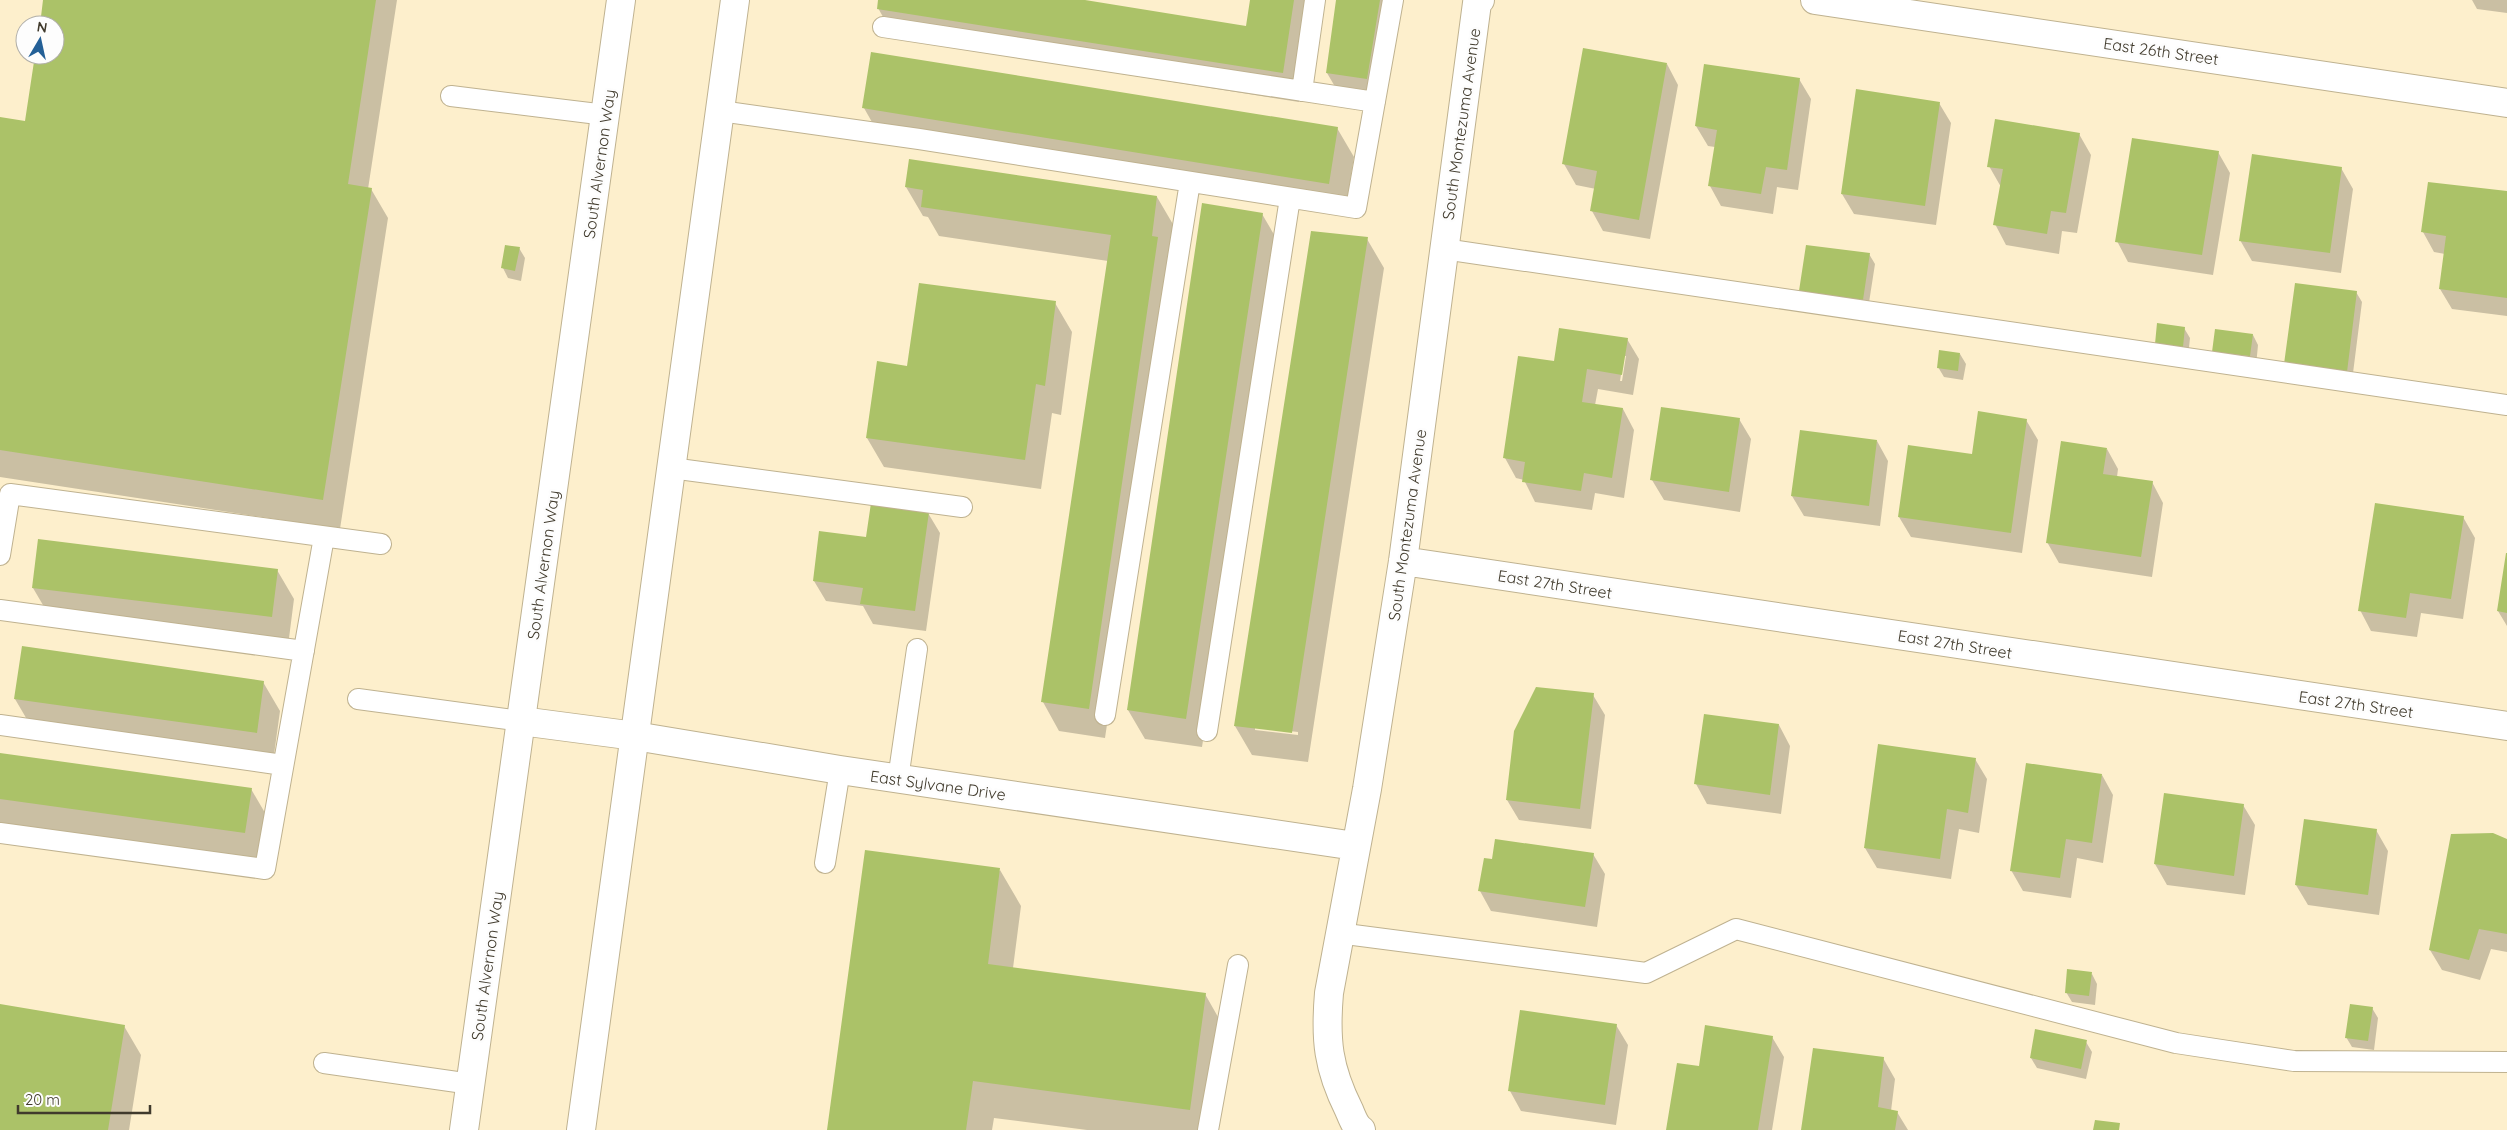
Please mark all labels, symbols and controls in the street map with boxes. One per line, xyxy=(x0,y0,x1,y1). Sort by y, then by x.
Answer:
north arrow xyxy=(15,15,65,65)
text: N xyxy=(36,17,49,37)
street label: South Montezuma Avenue xyxy=(1438,27,1484,221)
street label: East 26th Street xyxy=(2102,33,2220,69)
street label: South Alvernon Way xyxy=(579,88,619,240)
street label: South Montezuma Avenue xyxy=(1384,428,1430,622)
street label: South Alvernon Way xyxy=(523,489,563,641)
street label: East 27th Street xyxy=(1496,565,1614,603)
street label: East 27th Street xyxy=(1896,625,2014,663)
street label: East 27th Street xyxy=(2297,686,2415,722)
street label: East Sylvane Drive xyxy=(869,766,1007,804)
street label: South Alvernon Way xyxy=(467,890,507,1042)
scale bar xyxy=(18,1082,150,1114)
text: 20 m xyxy=(25,1090,60,1109)

